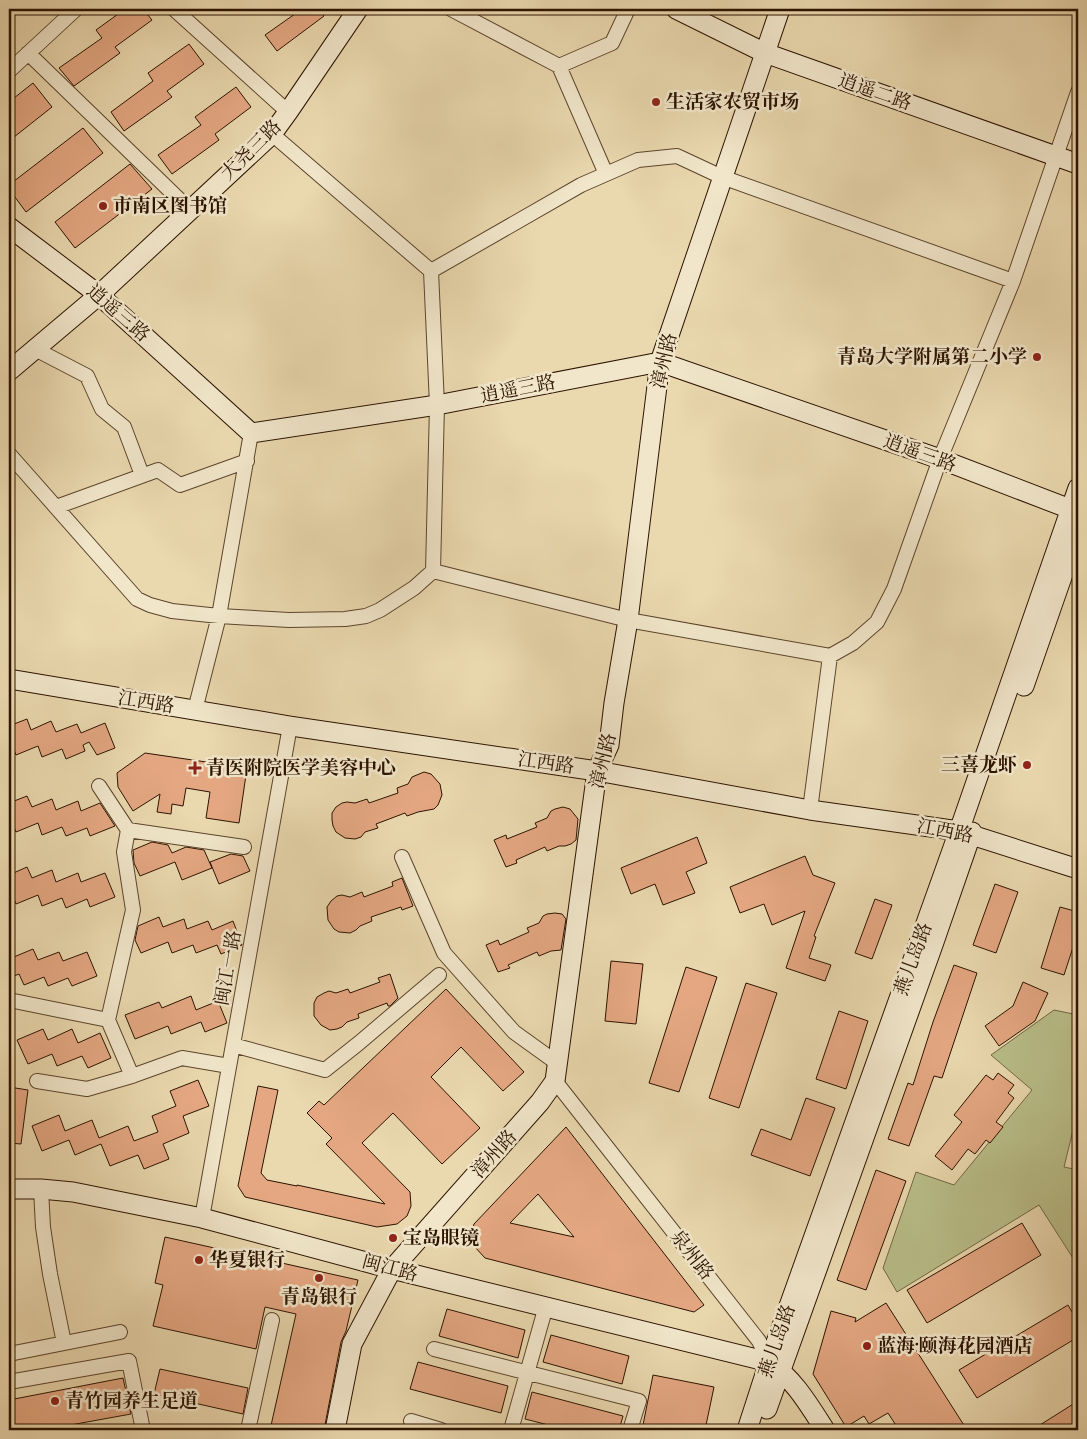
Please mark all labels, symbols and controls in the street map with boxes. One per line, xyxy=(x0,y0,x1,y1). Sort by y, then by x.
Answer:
street label: 逍遥二路 xyxy=(835,68,915,116)
place label: 生活家农贸市场 xyxy=(666,90,799,114)
marker: 生活家农贸市场 xyxy=(650,96,662,108)
street label: 大尧三路 xyxy=(216,115,286,185)
place label: 市南区图书馆 xyxy=(113,194,227,218)
marker: 市南区图书馆 xyxy=(97,200,109,212)
street label: 逍遥三路 xyxy=(81,279,155,347)
street label: 漳州路 xyxy=(646,331,682,391)
place label: 青岛大学附属第二小学 xyxy=(837,345,1027,369)
marker: 青岛大学附属第二小学 xyxy=(1031,351,1043,363)
street label: 逍遥三路 xyxy=(478,370,558,408)
street label: 逍遥三路 xyxy=(880,429,960,477)
street label: 江西路 xyxy=(116,686,176,718)
street label: 漳州路 xyxy=(584,730,622,792)
street label: 江西路 xyxy=(516,747,576,779)
place label: 三喜龙虾 xyxy=(941,753,1017,777)
place label: 青医附院医学美容中心 xyxy=(206,756,396,780)
marker: 三喜龙虾 xyxy=(1021,759,1033,771)
marker: 青医附院医学美容中心 xyxy=(188,761,202,775)
street label: 江西路 xyxy=(915,814,975,848)
street label: 燕儿岛路 xyxy=(889,919,937,999)
street label: 闽江一路 xyxy=(210,928,246,1008)
street label: 漳州路 xyxy=(466,1125,522,1183)
street label: 泉州路 xyxy=(665,1225,719,1285)
place label: 宝岛眼镜 xyxy=(403,1226,479,1250)
marker: 宝岛眼镜 xyxy=(387,1232,399,1244)
place label: 华夏银行 xyxy=(209,1248,285,1272)
street label: 闽江路 xyxy=(359,1249,421,1287)
marker: 华夏银行 xyxy=(193,1254,205,1266)
marker: 青岛银行 xyxy=(313,1272,325,1284)
place label: 青岛银行 xyxy=(281,1285,357,1309)
street label: 燕儿岛路 xyxy=(753,1301,801,1381)
place label: 蓝海·颐海花园酒店 xyxy=(877,1334,1033,1358)
marker: 蓝海·颐海花园酒店 xyxy=(861,1340,873,1352)
place label: 青竹园养生足道 xyxy=(65,1389,198,1413)
marker: 青竹园养生足道 xyxy=(49,1395,61,1407)

